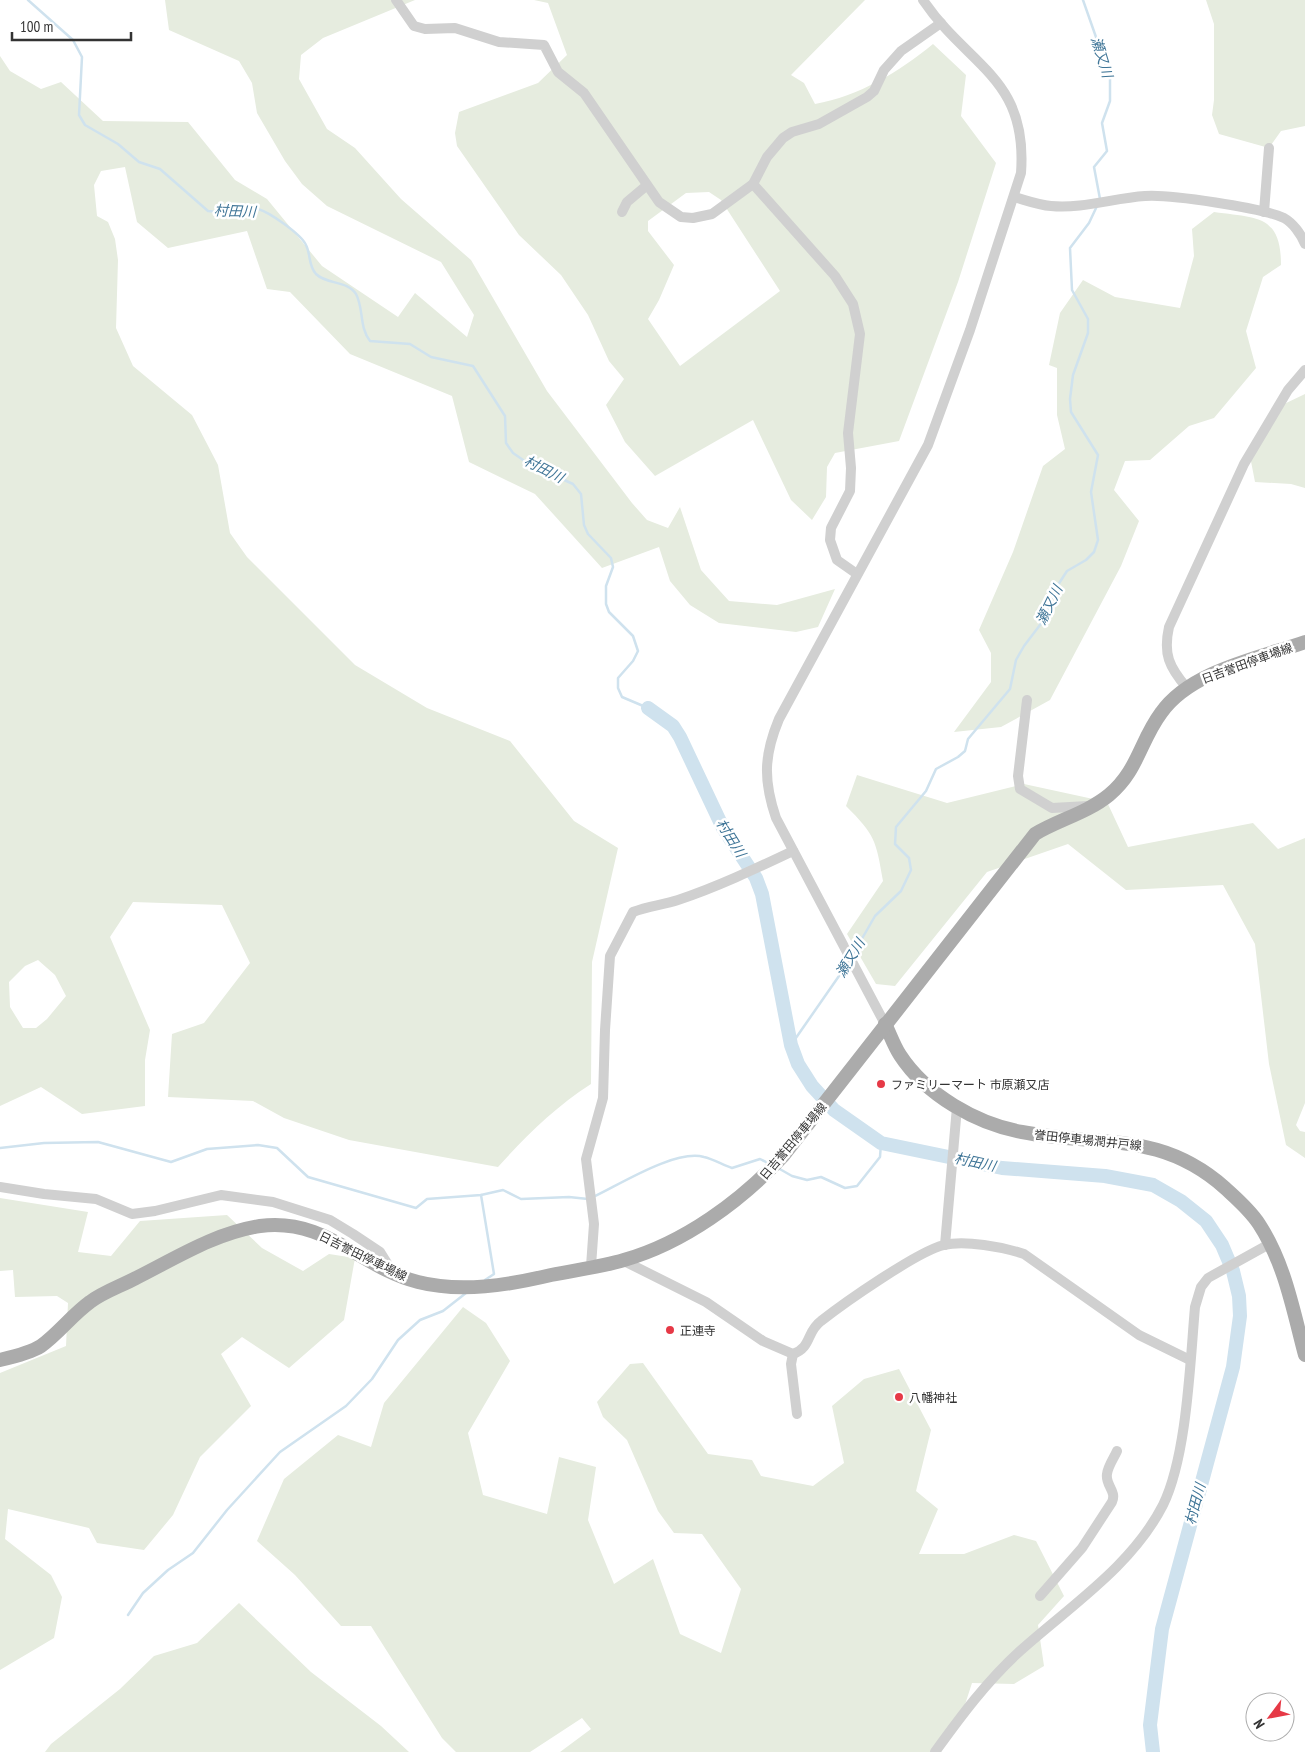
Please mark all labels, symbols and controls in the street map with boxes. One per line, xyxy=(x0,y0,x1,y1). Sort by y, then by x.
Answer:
scale bar xyxy=(12,10,131,42)
text: 100 m xyxy=(20,17,53,36)
water label: 瀬又川 xyxy=(1087,34,1117,82)
water label: 村田川 xyxy=(214,201,258,221)
water label: 村田川 xyxy=(521,451,569,487)
water label: 瀬又川 xyxy=(1032,580,1067,628)
street label: 日吉誉田停車場線 xyxy=(1199,640,1295,686)
water label: 村田川 xyxy=(712,815,751,862)
water label: 瀬又川 xyxy=(831,934,870,981)
place label: ファミリーマート 市原瀬又店 xyxy=(891,1077,1050,1092)
marker: ファミリーマート 市原瀬又店 xyxy=(875,1078,887,1090)
street label: 日吉誉田停車場線 xyxy=(756,1099,830,1183)
street label: 誉田停車場潤井戸線 xyxy=(1034,1127,1142,1153)
water label: 村田川 xyxy=(953,1149,999,1176)
street label: 日吉誉田停車場線 xyxy=(317,1228,409,1284)
place label: 正連寺 xyxy=(680,1323,716,1338)
marker: 正連寺 xyxy=(664,1324,676,1336)
place label: 八幡神社 xyxy=(909,1390,957,1405)
marker: 八幡神社 xyxy=(893,1391,905,1403)
water label: 村田川 xyxy=(1181,1479,1210,1527)
north arrow xyxy=(1245,1692,1295,1742)
text: N xyxy=(1249,1716,1269,1732)

